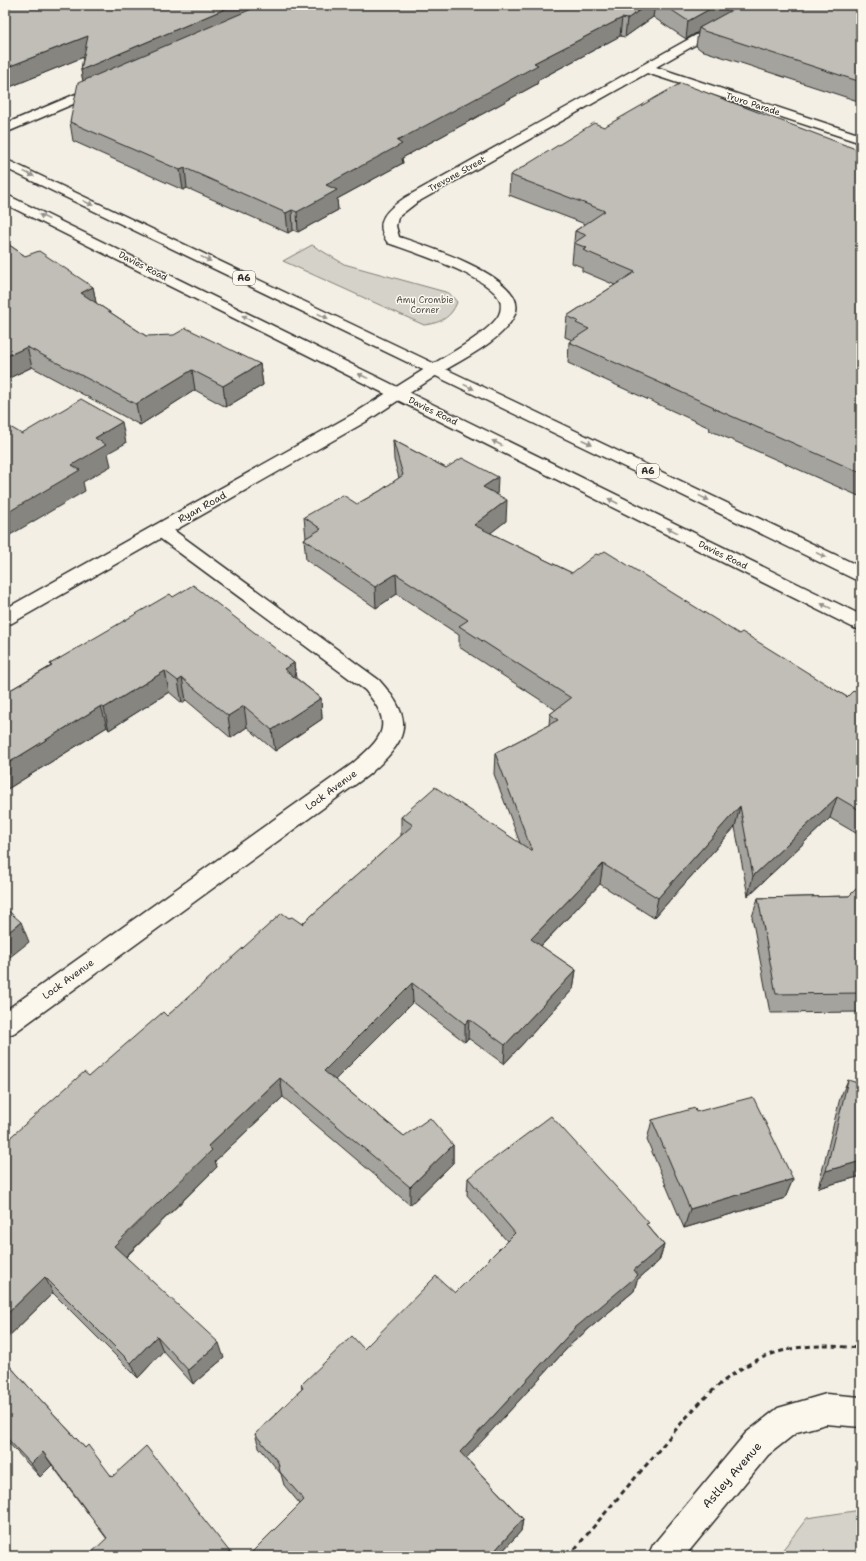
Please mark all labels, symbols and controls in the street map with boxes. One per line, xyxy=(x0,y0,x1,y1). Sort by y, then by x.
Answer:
street label: Truro Parade xyxy=(724,90,782,118)
street label: Trevone Street xyxy=(426,153,488,195)
one-way arrow xyxy=(23,171,35,177)
one-way arrow xyxy=(83,200,94,206)
one-way arrow xyxy=(38,214,49,220)
street label: Davies Road xyxy=(117,249,170,284)
one-way arrow xyxy=(200,256,211,262)
road number: A6 xyxy=(233,271,255,285)
park label: Amy Crombie Corner xyxy=(396,294,454,316)
one-way arrow xyxy=(317,313,328,319)
one-way arrow xyxy=(241,315,253,321)
one-way arrow xyxy=(357,373,369,379)
one-way arrow xyxy=(463,384,475,390)
street label: Davies Road xyxy=(406,394,460,428)
one-way arrow xyxy=(581,439,592,445)
one-way arrow xyxy=(491,440,503,446)
road number: A6 xyxy=(637,464,659,478)
street label: Ryan Road xyxy=(176,488,229,526)
one-way arrow xyxy=(699,495,710,501)
one-way arrow xyxy=(608,498,619,504)
one-way arrow xyxy=(666,527,677,533)
street label: Davies Road xyxy=(696,538,750,572)
one-way arrow xyxy=(815,552,827,558)
one-way arrow xyxy=(820,603,832,609)
street label: Lock Avenue xyxy=(303,767,360,813)
street label: Lock Avenue xyxy=(40,956,97,1002)
street label: Astley Avenue xyxy=(699,1438,765,1512)

